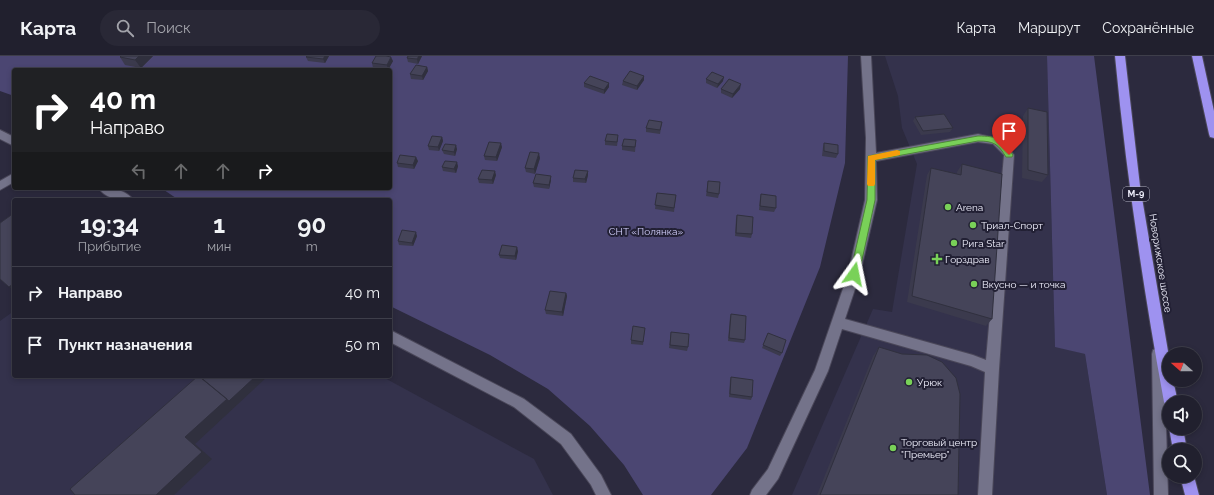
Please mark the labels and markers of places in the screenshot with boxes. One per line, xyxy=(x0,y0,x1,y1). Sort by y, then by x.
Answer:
pin xyxy=(992,114,1026,155)
marker: Arena xyxy=(943,202,953,212)
place label: Arena xyxy=(956,202,983,213)
marker: Триал-Спорт xyxy=(968,220,978,230)
place label: Триал-Спорт xyxy=(981,220,1043,231)
marker: Рига Star xyxy=(949,238,959,248)
place label: Рига Star xyxy=(962,238,1005,249)
marker: Горздрав xyxy=(932,254,942,264)
place label: Горздрав xyxy=(945,254,990,265)
marker: Вкусно — и точка xyxy=(969,279,979,289)
place label: Вкусно — и точка xyxy=(982,279,1065,290)
marker: Урюк xyxy=(904,377,914,387)
place label: Урюк xyxy=(917,377,942,388)
place label: Торговый центр "Премьер" xyxy=(901,437,977,460)
marker: Торговый центр "Премьер" xyxy=(888,443,898,453)

